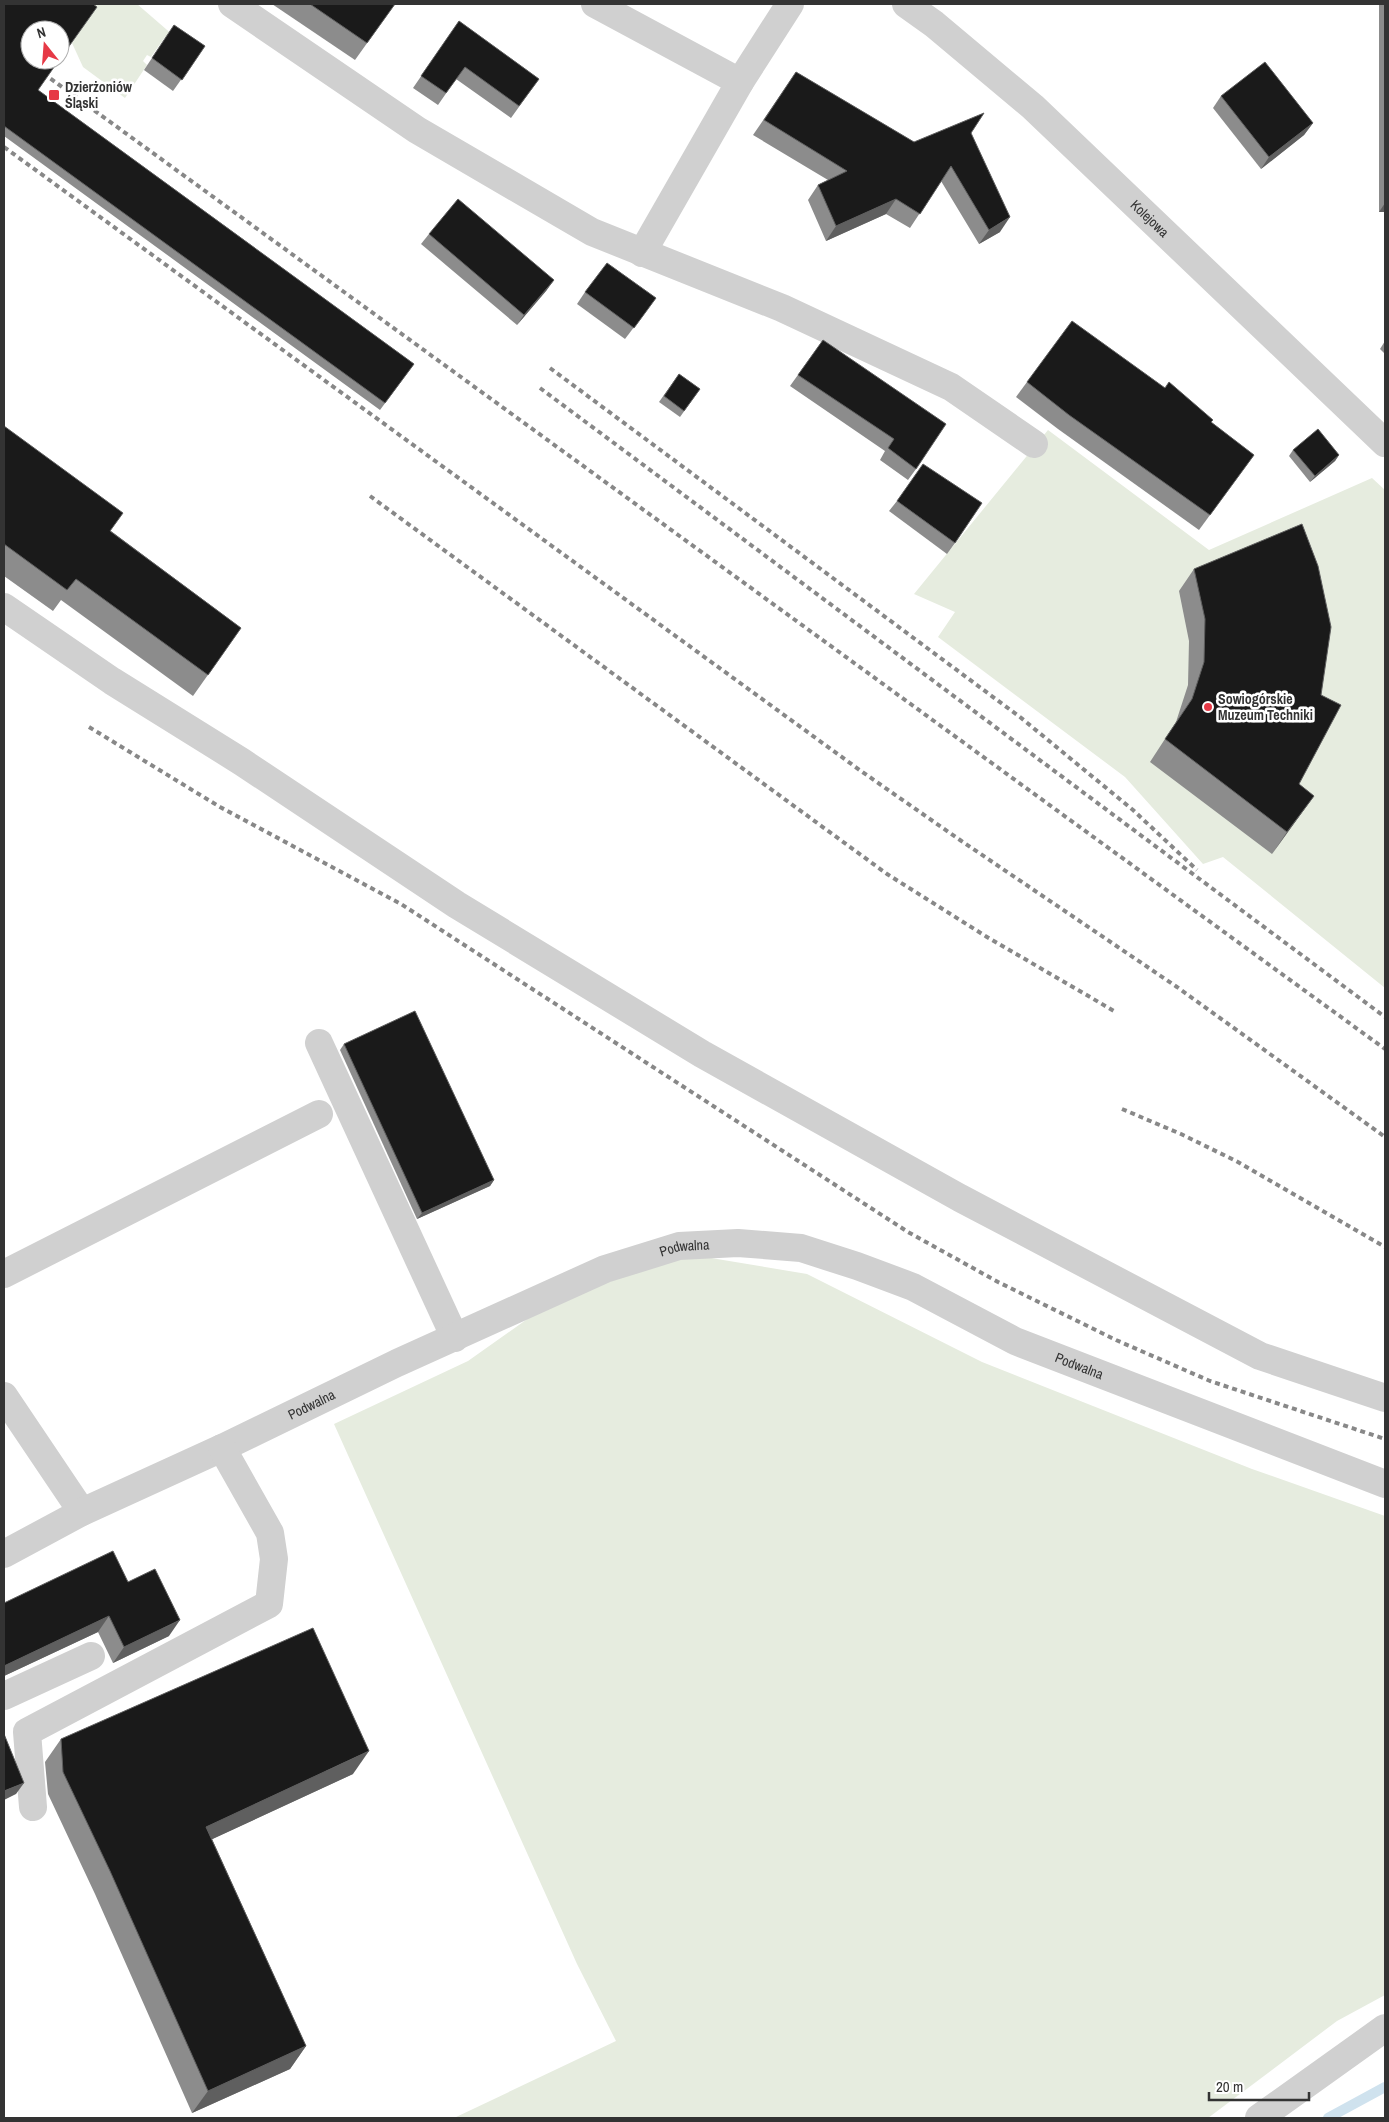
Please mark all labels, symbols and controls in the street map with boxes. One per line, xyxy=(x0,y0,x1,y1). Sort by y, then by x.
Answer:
north arrow xyxy=(20,20,70,70)
text: N xyxy=(35,23,48,42)
place label: Dzierżoniów Śląski xyxy=(65,78,132,112)
marker: Dzierżoniów Śląski xyxy=(47,88,61,102)
street label: Kolejowa xyxy=(1127,196,1173,241)
place label: Sowiogórskie Muzeum Techniki xyxy=(1218,690,1313,724)
marker: Sowiogórskie Muzeum Techniki xyxy=(1202,701,1214,713)
street label: Podwalna xyxy=(657,1235,710,1261)
street label: Podwalna xyxy=(1052,1348,1107,1384)
street label: Podwalna xyxy=(285,1385,339,1424)
scale bar xyxy=(1209,2070,1309,2102)
text: 20 m xyxy=(1216,2076,1243,2097)

